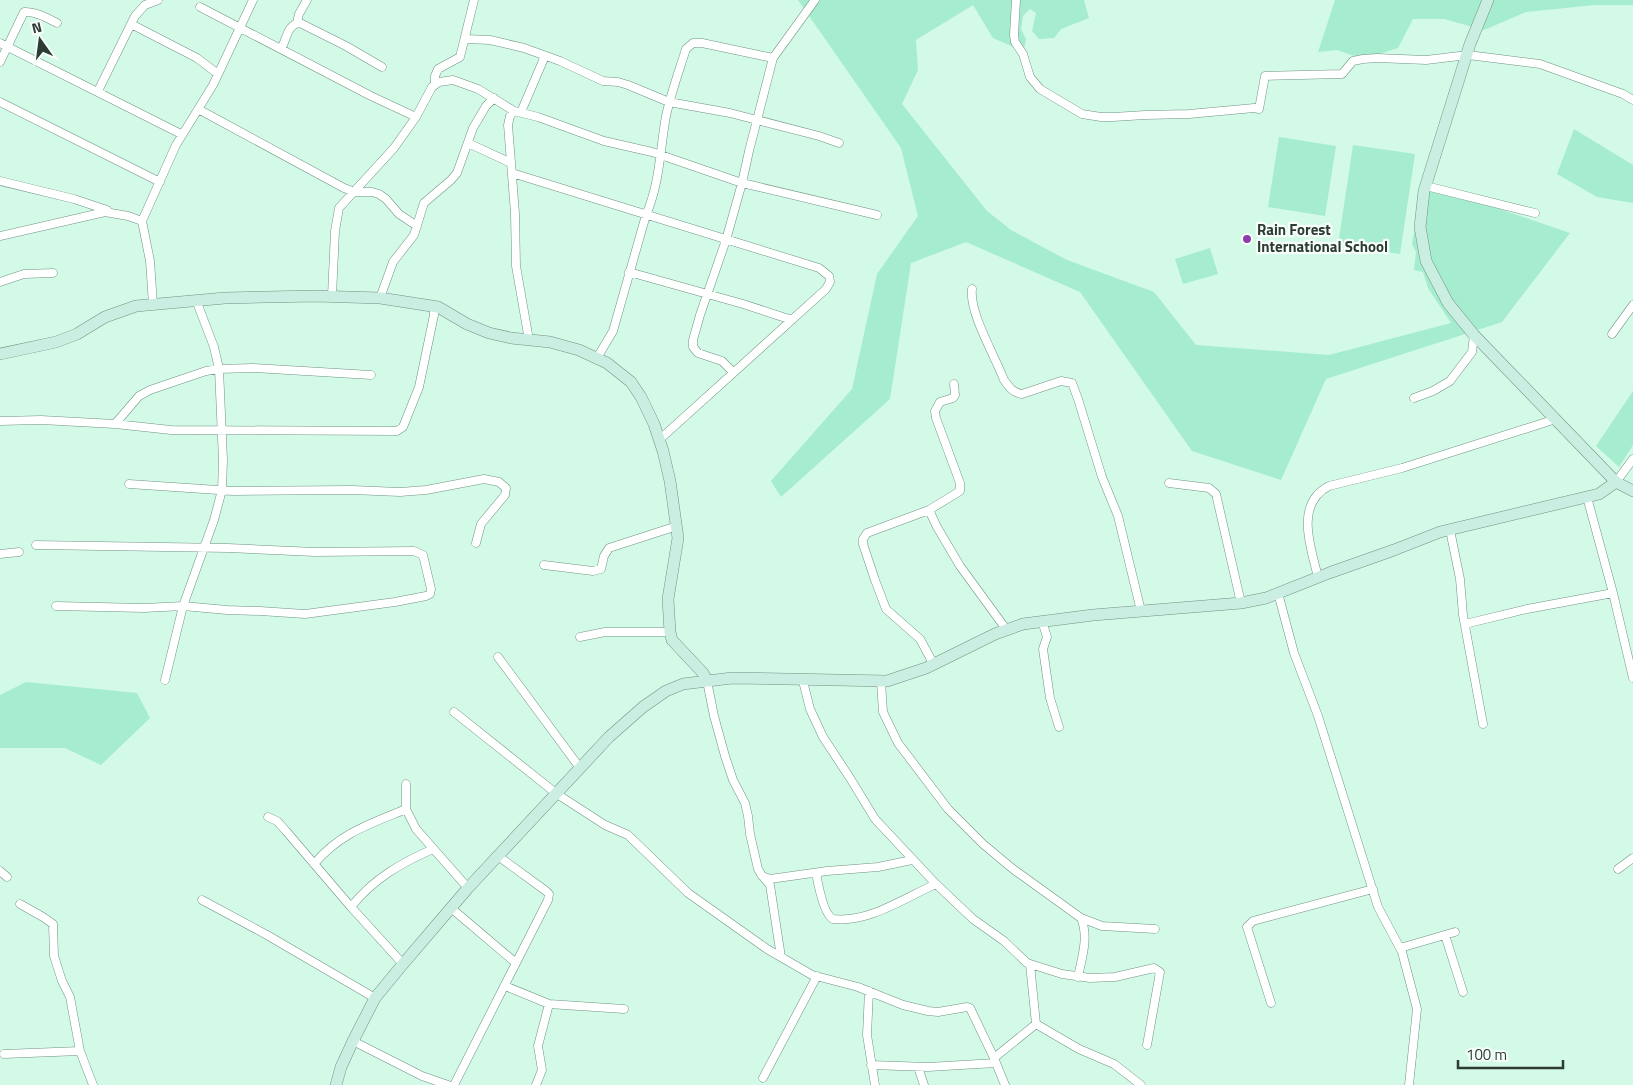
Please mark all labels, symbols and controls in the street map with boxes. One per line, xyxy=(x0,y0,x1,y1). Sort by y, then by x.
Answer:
north arrow xyxy=(15,15,65,65)
text: N xyxy=(29,16,44,38)
place label: Rain Forest International School xyxy=(1257,218,1388,258)
marker: Rain Forest International School xyxy=(1241,233,1253,245)
scale bar xyxy=(1458,1038,1563,1070)
text: 100 m xyxy=(1466,1043,1507,1066)

